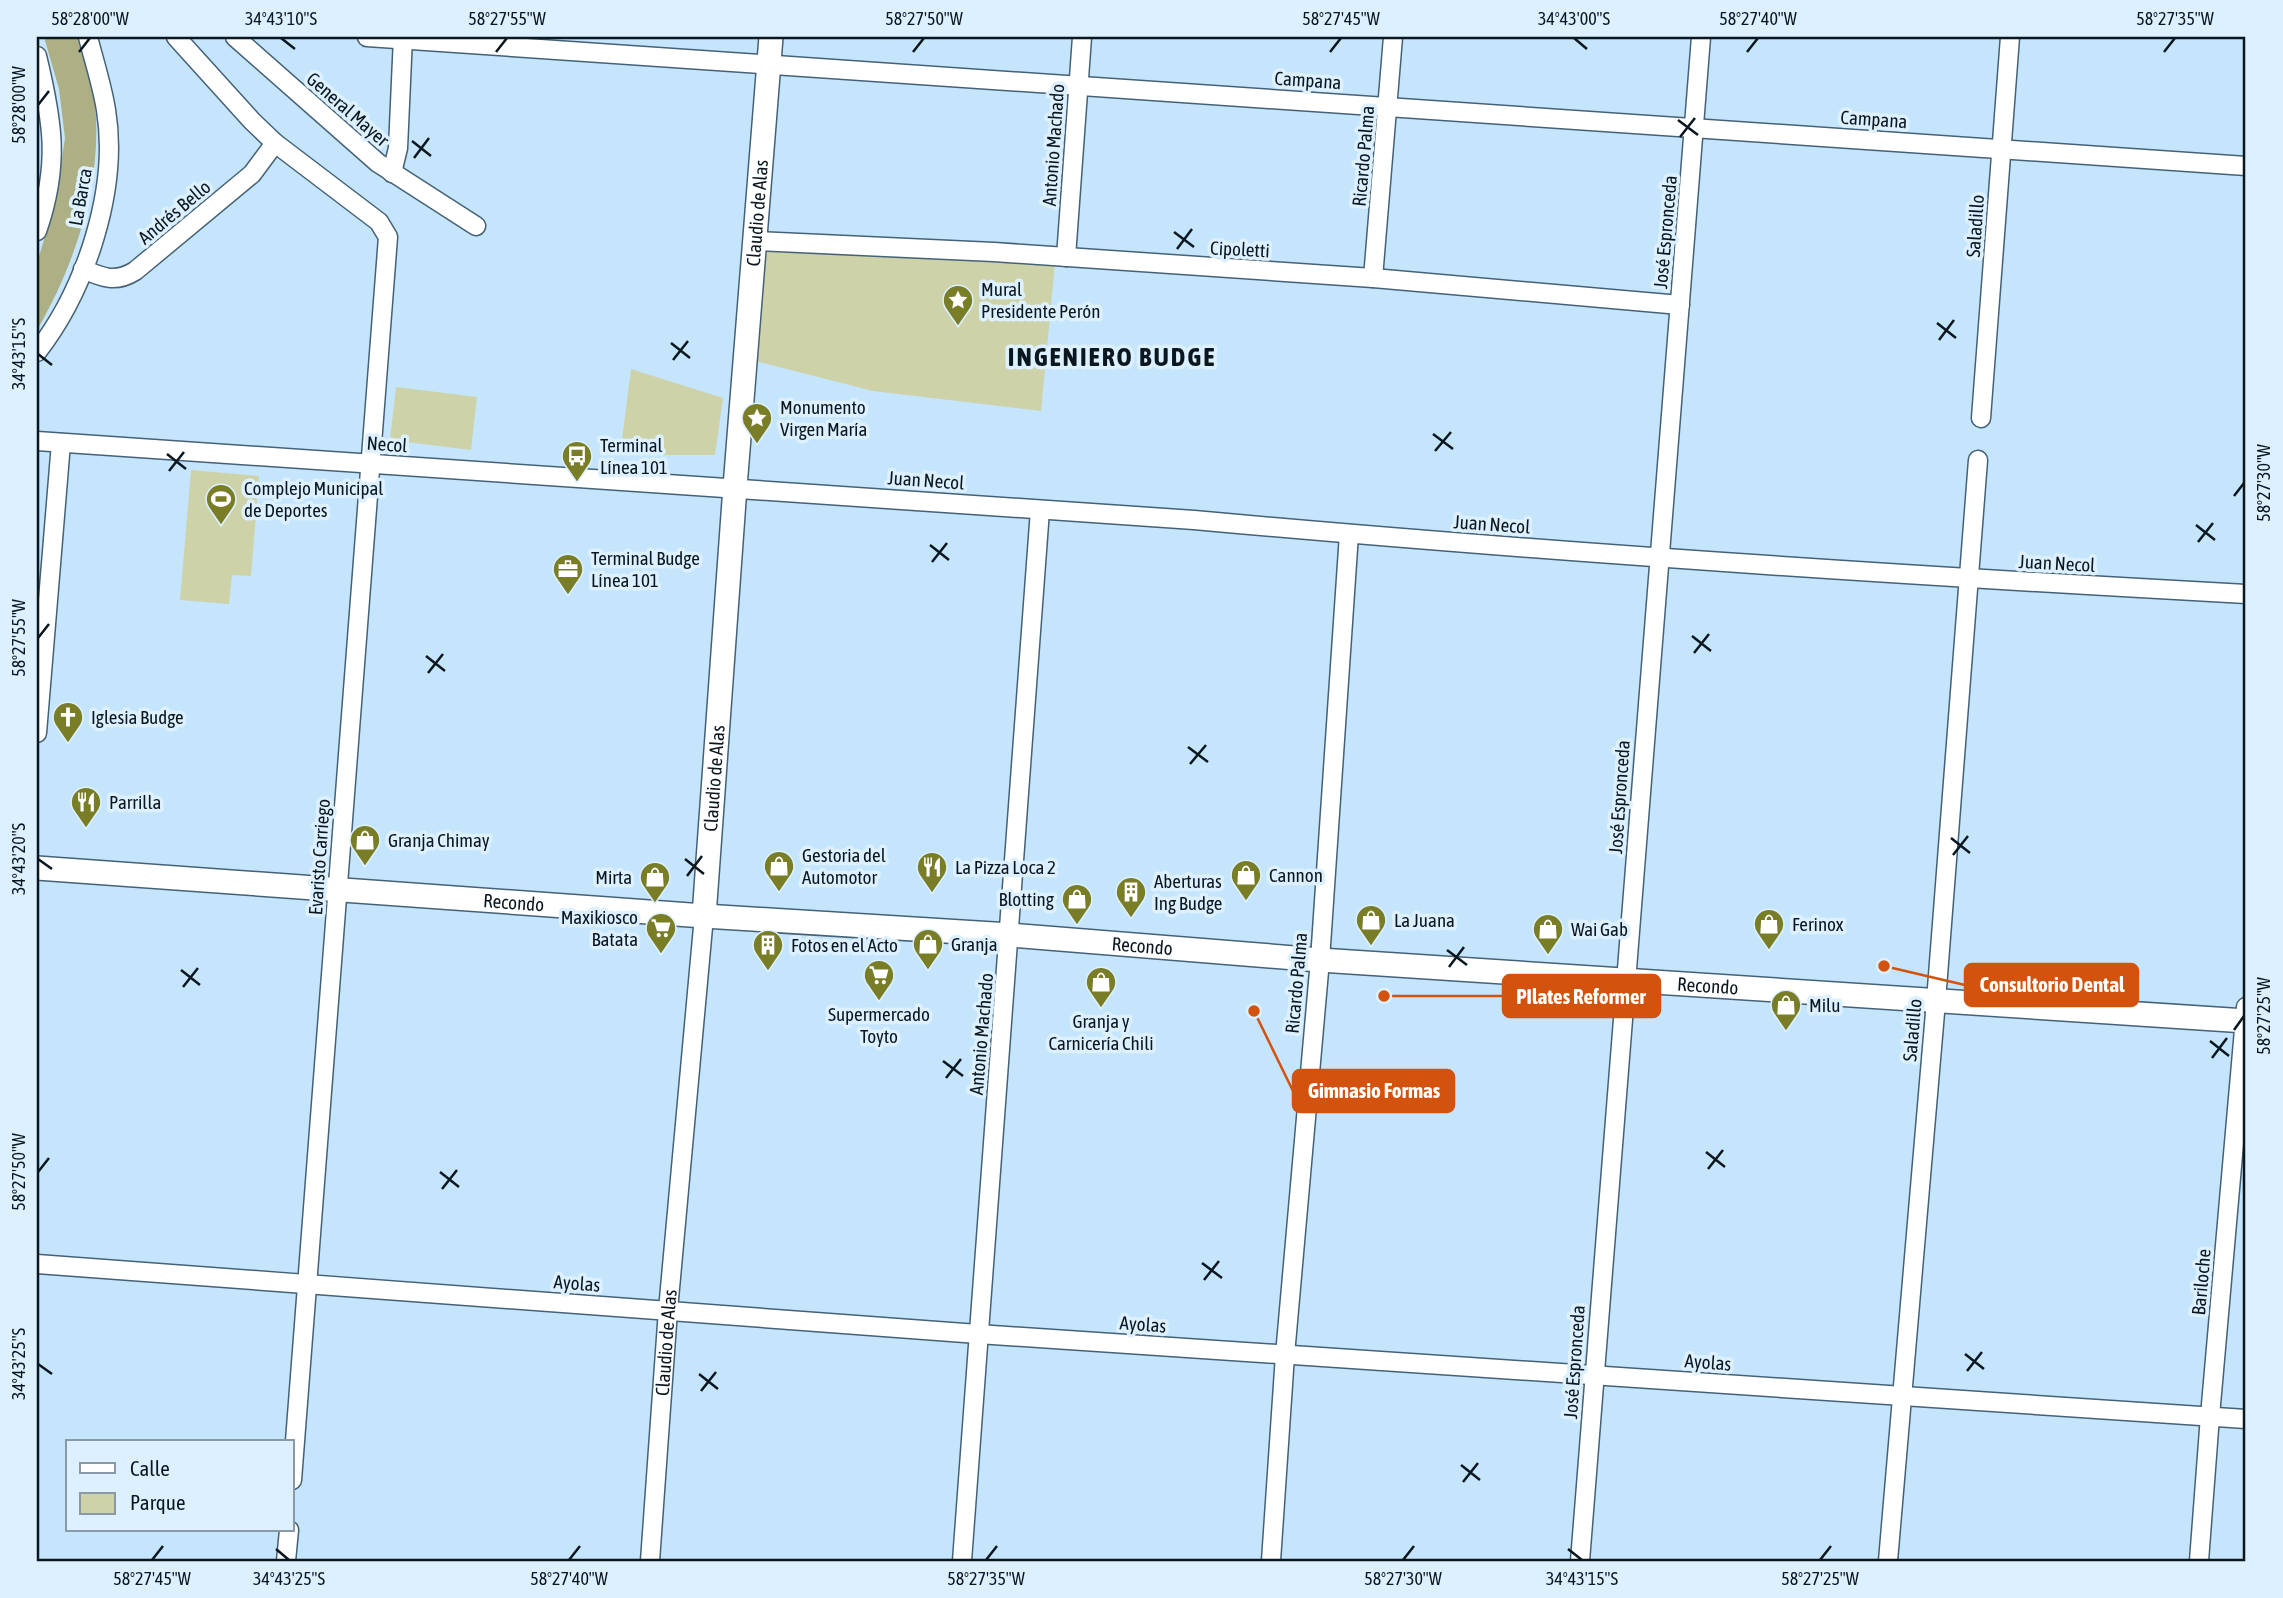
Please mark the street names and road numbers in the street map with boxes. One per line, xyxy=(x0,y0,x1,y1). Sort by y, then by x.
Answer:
street label: General Mayer xyxy=(302,67,394,151)
street label: Campana xyxy=(1274,67,1342,93)
street label: Antonio Machado xyxy=(1038,83,1068,207)
street label: Ricardo Palma xyxy=(1348,105,1378,207)
street label: Campana xyxy=(1840,106,1908,132)
street label: Claudio de Alas xyxy=(742,159,772,267)
street label: La Barca xyxy=(64,166,96,228)
street label: José Espronceda xyxy=(1649,174,1681,290)
street label: Andrés Bello xyxy=(133,175,215,249)
street label: Saladillo xyxy=(1962,194,1988,258)
street label: Cipoletti xyxy=(1210,236,1270,262)
street label: Necol xyxy=(366,432,408,456)
street label: Juan Necol xyxy=(887,466,965,494)
street label: Juan Necol xyxy=(1453,510,1531,538)
street label: Juan Necol xyxy=(2018,550,2096,576)
street label: Claudio de Alas xyxy=(699,724,729,832)
street label: José Espronceda xyxy=(1604,739,1634,855)
street label: Evaristo Carriego xyxy=(304,798,334,916)
street label: Recondo xyxy=(482,889,545,915)
street label: Recondo xyxy=(1111,932,1174,959)
street label: Ricardo Palma xyxy=(1281,932,1311,1034)
street label: Antonio Machado xyxy=(965,972,997,1096)
street label: Recondo xyxy=(1677,973,1739,999)
street label: Saladillo xyxy=(1898,998,1926,1062)
street label: Bariloche xyxy=(2187,1248,2215,1316)
street label: Ayolas xyxy=(553,1270,601,1296)
street label: Claudio de Alas xyxy=(651,1288,681,1397)
street label: José Espronceda xyxy=(1559,1304,1589,1420)
street label: Ayolas xyxy=(1119,1311,1167,1337)
street label: Ayolas xyxy=(1684,1349,1732,1375)

